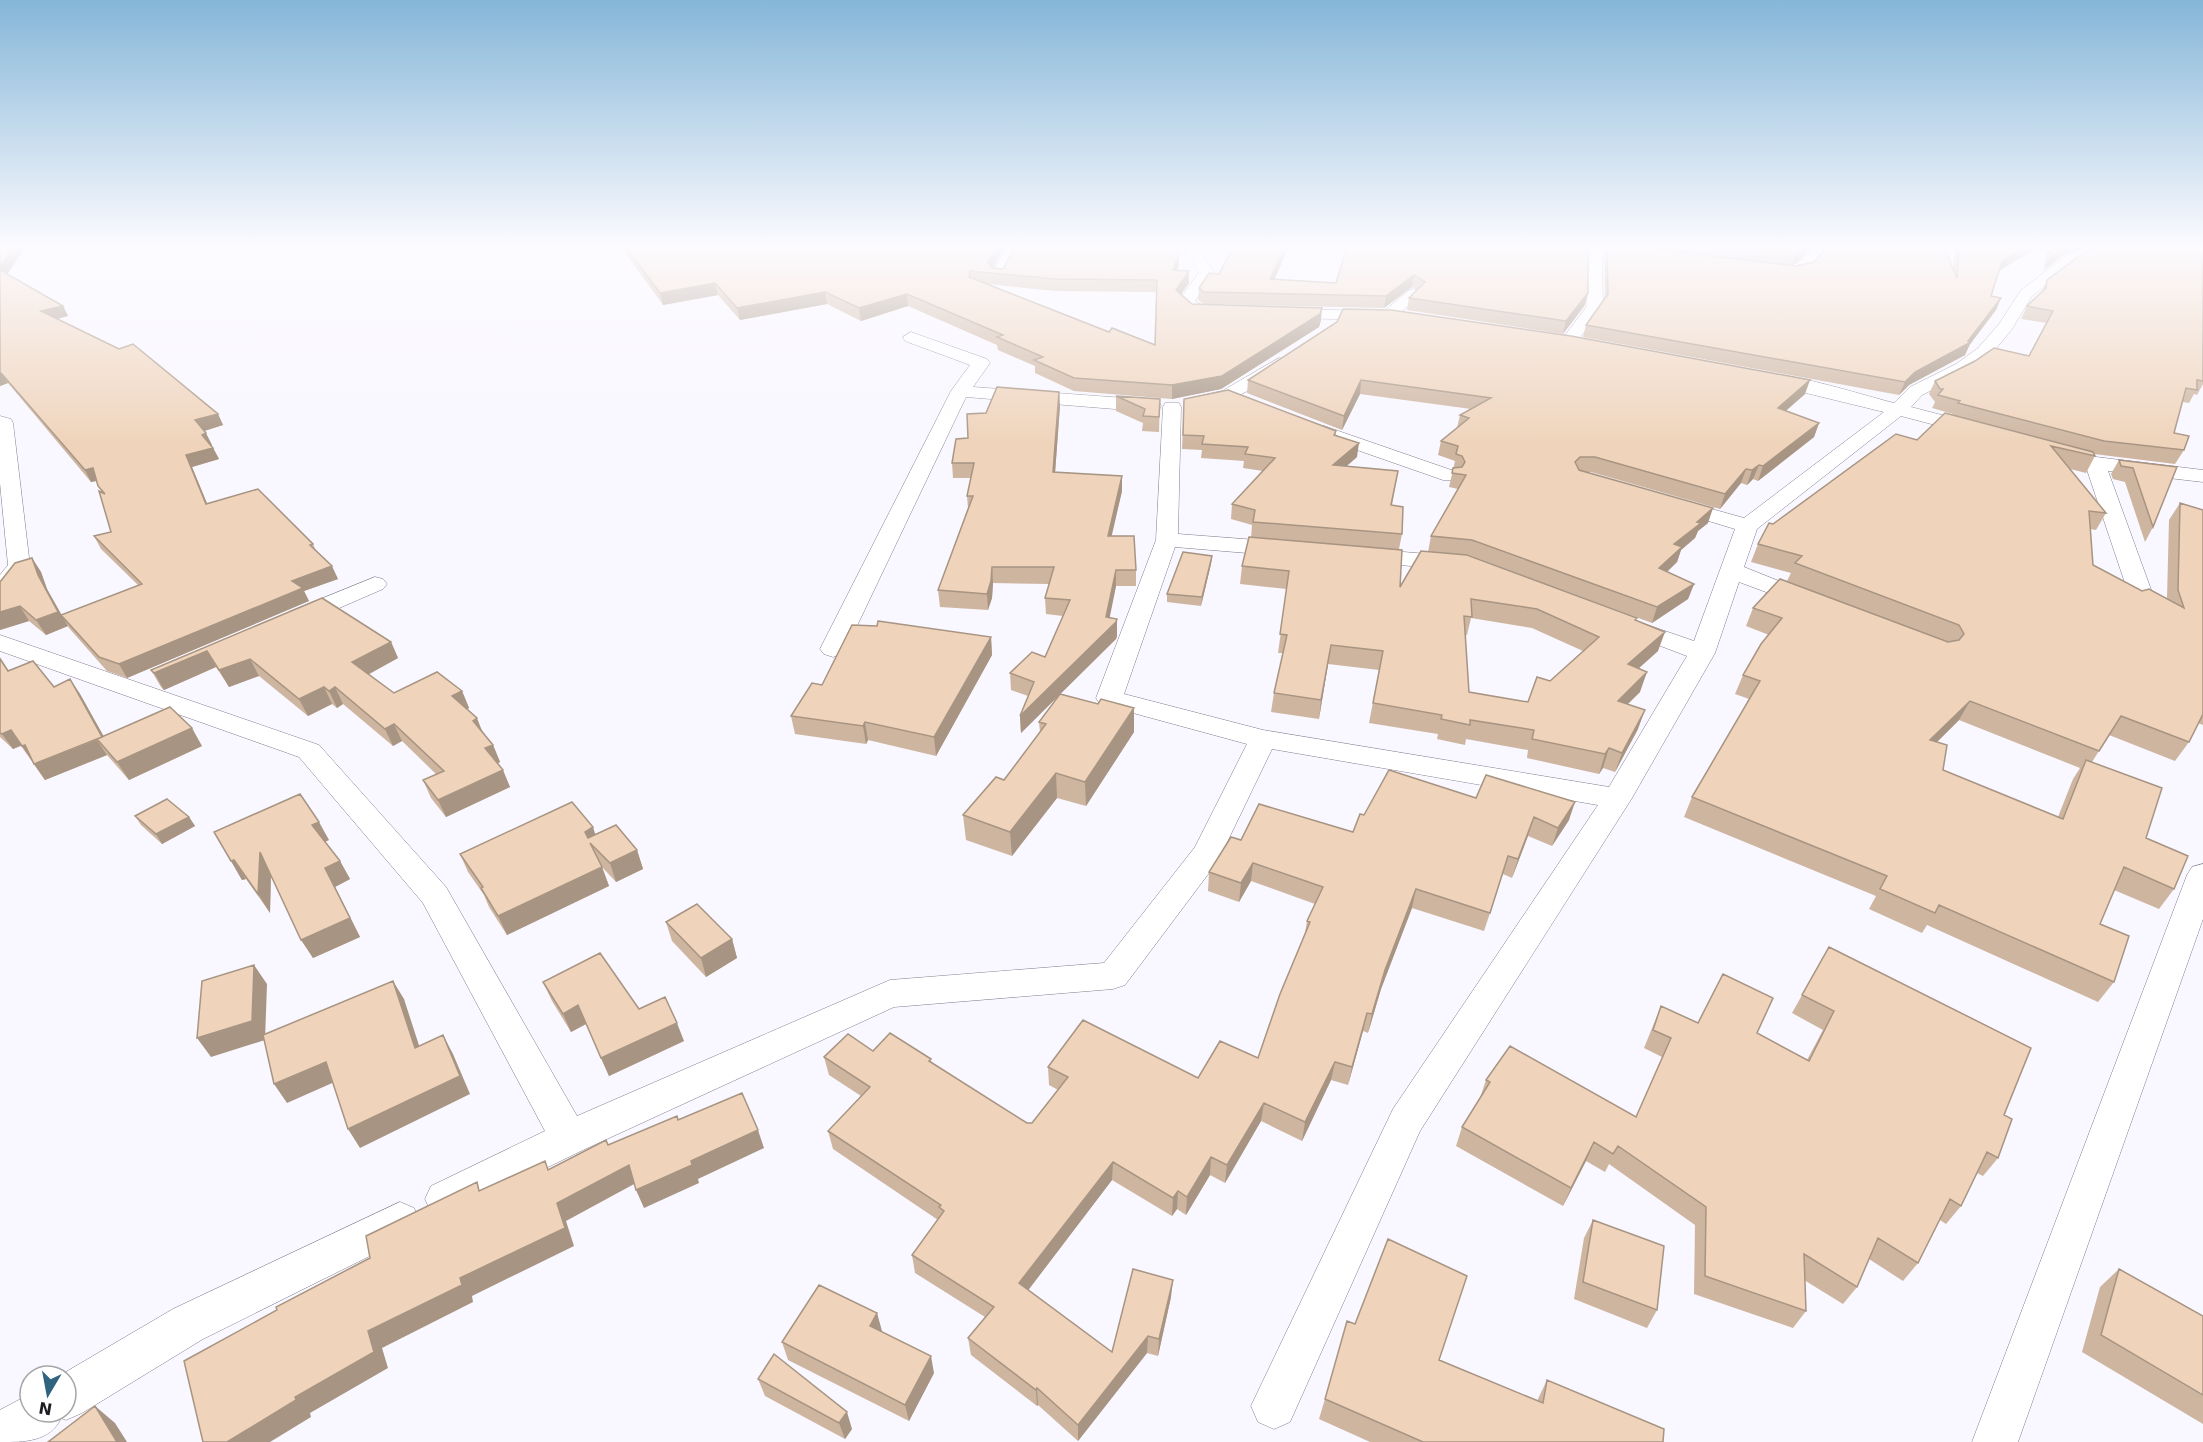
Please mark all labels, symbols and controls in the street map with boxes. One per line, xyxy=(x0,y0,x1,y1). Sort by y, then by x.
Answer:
north arrow xyxy=(18,1364,78,1424)
text: N xyxy=(37,1398,54,1419)

